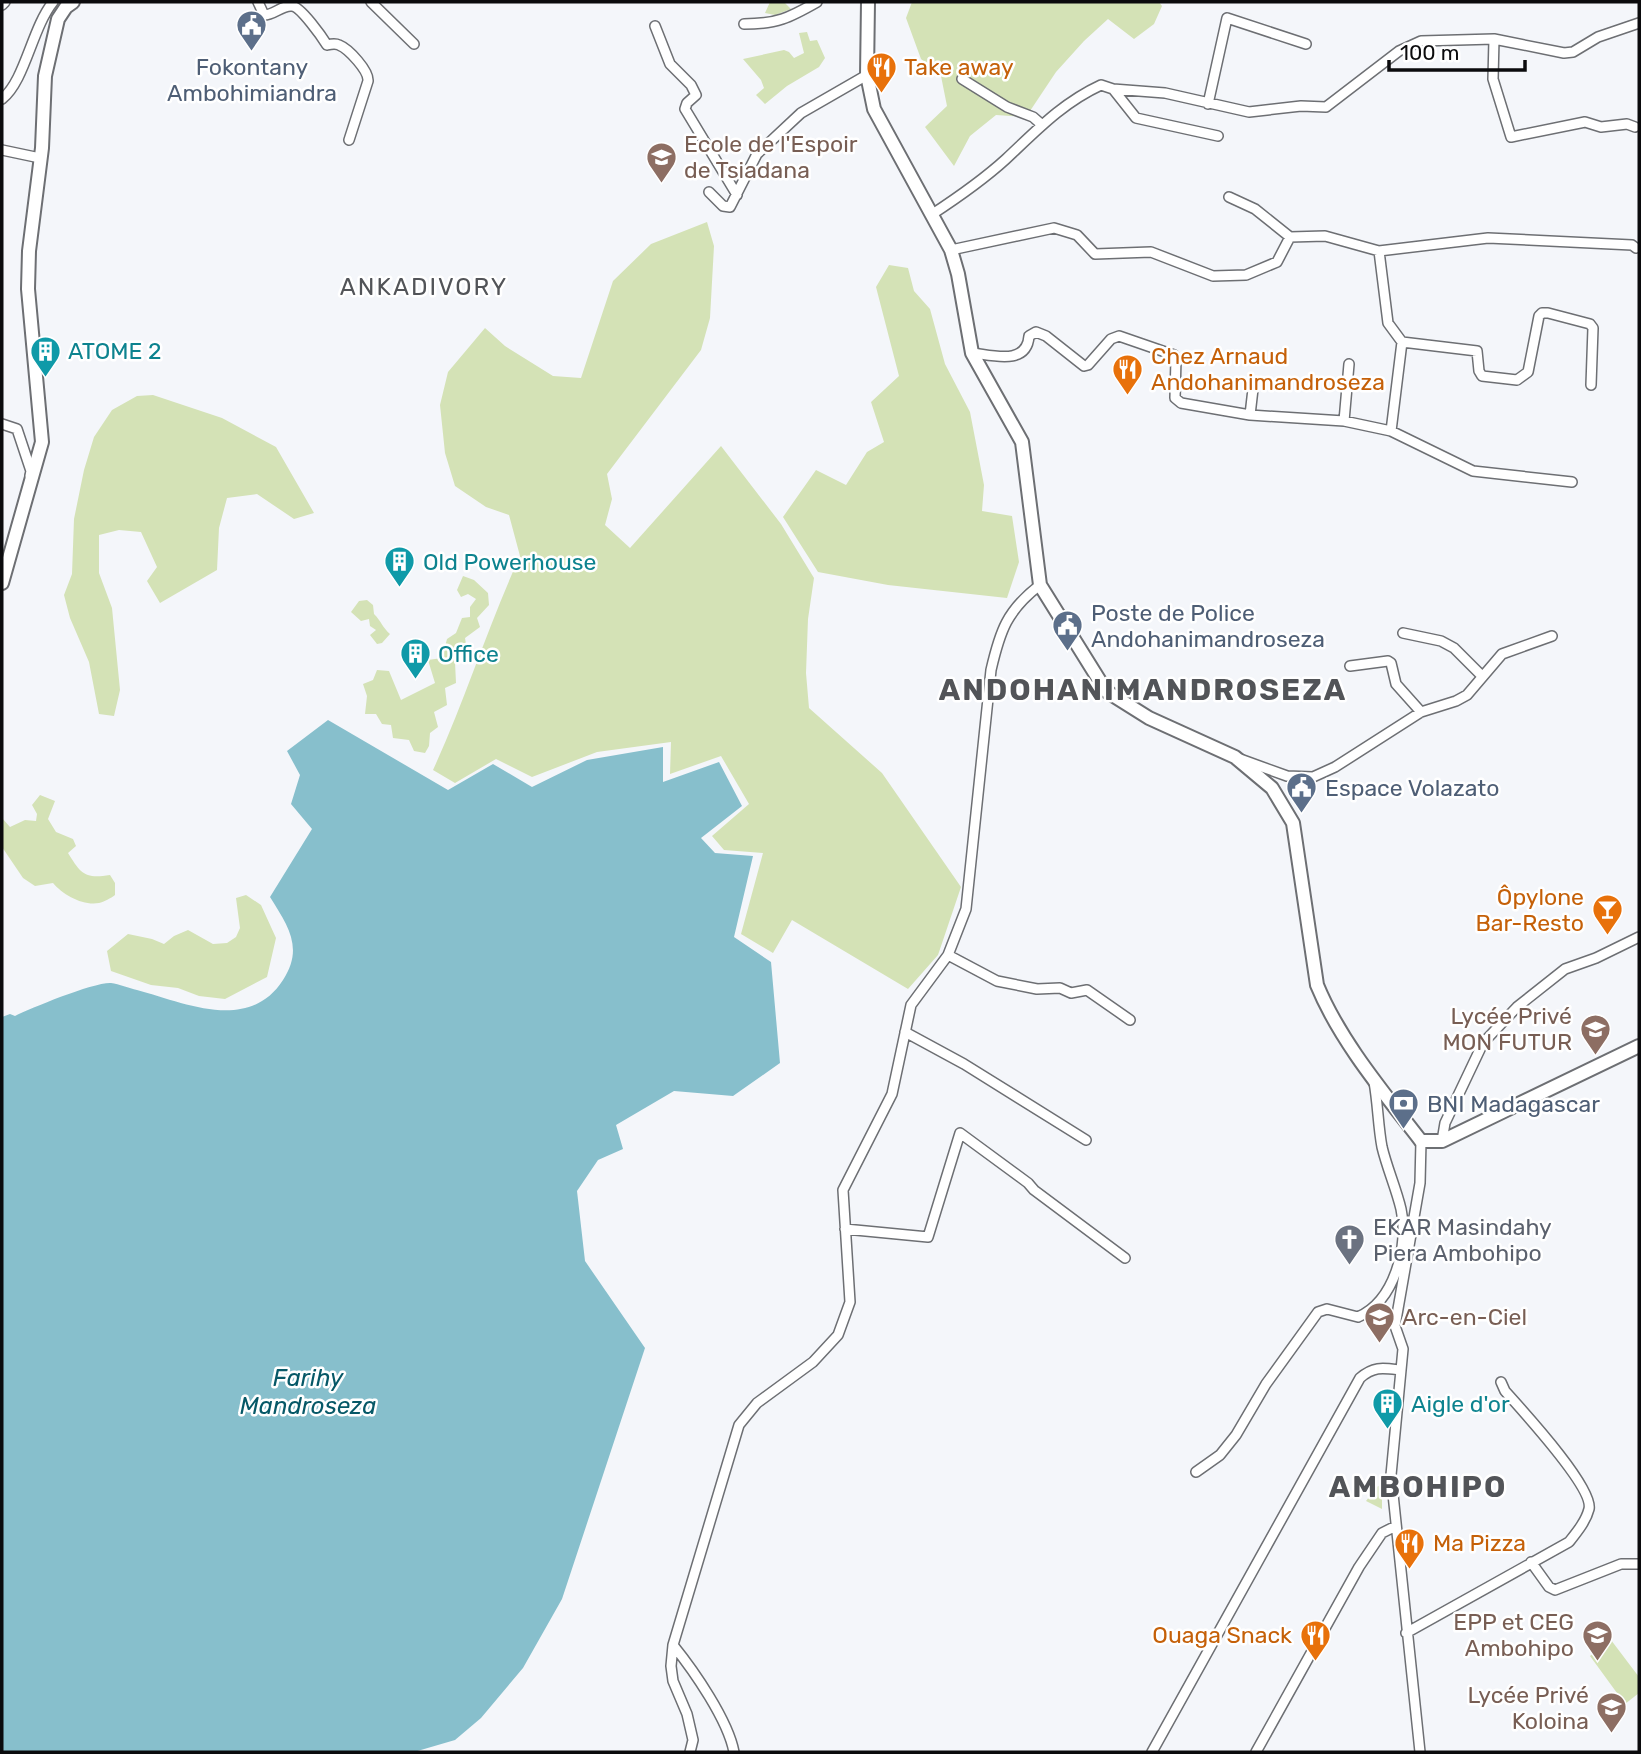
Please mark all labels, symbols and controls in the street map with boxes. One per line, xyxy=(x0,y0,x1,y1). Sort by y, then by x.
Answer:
public building icon: Fokontany Ambohimiandra xyxy=(235,9,269,53)
scale bar xyxy=(1389,28,1526,72)
text: 100 m xyxy=(1400,40,1459,65)
restaurant icon: Take away xyxy=(864,50,898,94)
place label: Fokontany Ambohimiandra xyxy=(167,53,337,107)
place label: Take away xyxy=(904,53,1014,81)
place label: Ecole de l'Espoir de Tsiadana xyxy=(684,130,858,184)
school or university icon: Ecole de l'Espoir de Tsiadana xyxy=(644,140,678,184)
district label: ANKADIVORY xyxy=(340,273,508,301)
building icon: ATOME 2 xyxy=(28,334,62,378)
place label: ATOME 2 xyxy=(68,337,162,365)
place label: Chez Arnaud Andohanimandroseza xyxy=(1151,342,1385,396)
restaurant icon: Chez Arnaud Andohanimandroseza xyxy=(1111,352,1145,396)
building icon: Old Powerhouse xyxy=(383,545,417,589)
place label: Old Powerhouse xyxy=(423,548,596,576)
place label: Poste de Police Andohanimandroseza xyxy=(1091,599,1325,653)
public building icon: Poste de Police Andohanimandroseza xyxy=(1051,609,1085,653)
building icon: Office xyxy=(398,637,432,681)
place label: Office xyxy=(438,640,499,668)
district label: ANDOHANIMANDROSEZA xyxy=(939,672,1347,708)
public building icon: Espace Volazato xyxy=(1285,771,1319,815)
place label: Espace Volazato xyxy=(1325,774,1500,802)
place label: Ôpylone Bar-Resto xyxy=(1475,883,1584,937)
bar icon: Ôpylone Bar-Resto xyxy=(1590,893,1624,937)
place label: Lycée Privé MON FUTUR xyxy=(1442,1002,1572,1056)
school or university icon: Lycée Privé MON FUTUR xyxy=(1578,1012,1612,1056)
bank icon: BNI Madagascar xyxy=(1387,1087,1421,1131)
place label: BNI Madagascar xyxy=(1427,1090,1600,1118)
place label: EKAR Masindahy Piera Ambohipo xyxy=(1373,1213,1552,1267)
church icon: EKAR Masindahy Piera Ambohipo xyxy=(1333,1223,1367,1267)
school or university icon: Arc-en-Ciel xyxy=(1362,1300,1396,1344)
place label: Arc-en-Ciel xyxy=(1402,1303,1527,1331)
water label: Farihy Mandroseza xyxy=(240,1364,376,1420)
building icon: Aigle d'or xyxy=(1371,1387,1405,1431)
place label: Aigle d'or xyxy=(1411,1390,1510,1418)
district label: AMBOHIPO xyxy=(1329,1469,1507,1505)
restaurant icon: Ma Pizza xyxy=(1393,1526,1427,1570)
place label: Ma Pizza xyxy=(1433,1529,1526,1557)
place label: EPP et CEG Ambohipo xyxy=(1453,1608,1574,1662)
restaurant icon: Ouaga Snack xyxy=(1298,1618,1332,1662)
school or university icon: EPP et CEG Ambohipo xyxy=(1580,1618,1614,1662)
place label: Ouaga Snack xyxy=(1152,1621,1292,1649)
place label: Lycée Privé Koloina xyxy=(1468,1681,1589,1735)
school or university icon: Lycée Privé Koloina xyxy=(1595,1691,1629,1735)

